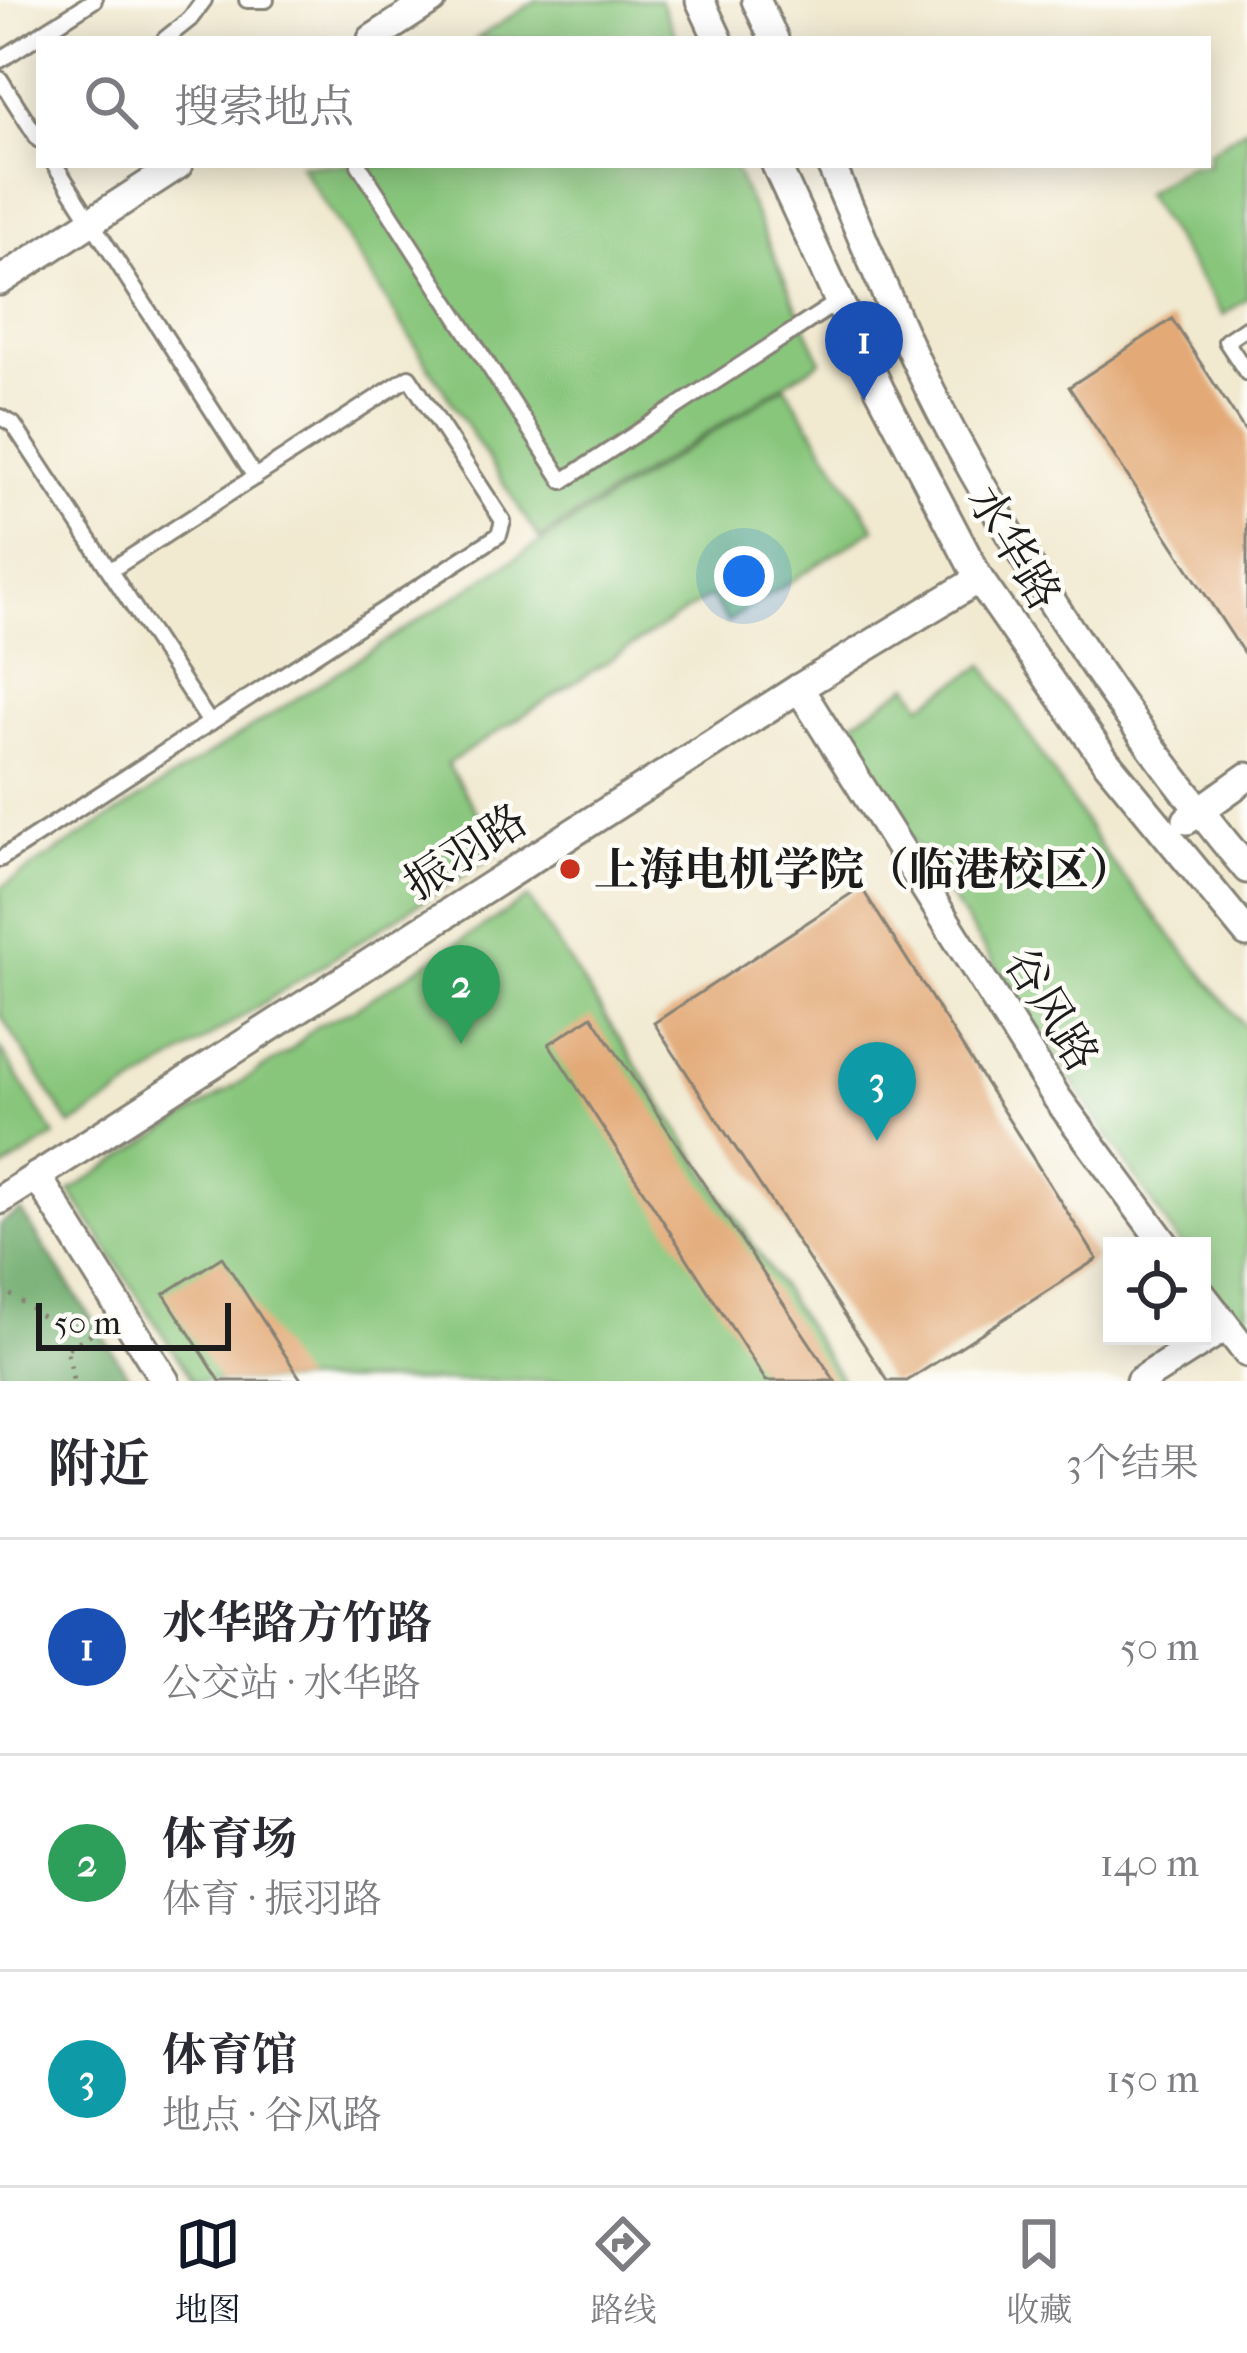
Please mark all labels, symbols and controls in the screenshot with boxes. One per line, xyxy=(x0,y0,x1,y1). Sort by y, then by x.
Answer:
search box xyxy=(36,36,1211,168)
icon: search xyxy=(78,69,144,135)
text: 搜索地点 xyxy=(174,81,354,134)
pin: 1 xyxy=(825,301,903,400)
street label: 水华路 xyxy=(956,476,1071,619)
your location xyxy=(714,546,774,606)
street label: 振羽路 xyxy=(395,793,537,911)
place label: 上海电机学院（临港校区） xyxy=(594,844,1134,897)
marker: 上海电机学院（临港校区） xyxy=(557,856,583,882)
street label: 谷风路 xyxy=(992,939,1109,1081)
pin: 2 xyxy=(422,945,500,1044)
pin: 3 xyxy=(838,1042,916,1141)
map controls xyxy=(1103,1237,1211,1345)
button: locate xyxy=(1103,1237,1211,1345)
scale bar xyxy=(36,1297,231,1350)
text: 50 m xyxy=(54,1304,121,1343)
text: 附近 xyxy=(48,1434,150,1494)
text: 3个结果 xyxy=(1066,1440,1199,1486)
text: 水华路方竹路 xyxy=(162,1597,432,1650)
text: 1 xyxy=(80,1624,94,1670)
text: 50 m xyxy=(1120,1624,1199,1670)
text: 公交站 · 水华路 xyxy=(162,1660,421,1706)
text: 体育场 xyxy=(162,1813,297,1866)
text: 2 xyxy=(77,1840,97,1886)
text: 140 m xyxy=(1100,1840,1199,1886)
text: 体育 · 振羽路 xyxy=(162,1876,382,1922)
text: 体育馆 xyxy=(162,2029,297,2082)
text: 3 xyxy=(79,2056,95,2102)
text: 150 m xyxy=(1106,2056,1199,2102)
text: 地点 · 谷风路 xyxy=(162,2092,382,2138)
tab: 地图 xyxy=(175,2211,241,2330)
tab: 路线 xyxy=(590,2211,656,2330)
tab: 收藏 xyxy=(1006,2211,1072,2330)

